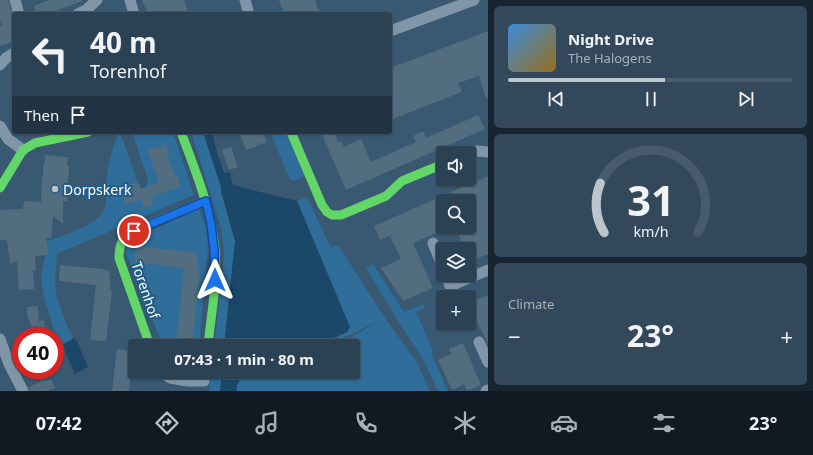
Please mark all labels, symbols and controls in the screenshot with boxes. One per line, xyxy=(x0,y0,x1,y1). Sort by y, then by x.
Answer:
text: 40 m xyxy=(90,23,157,61)
icon: left xyxy=(24,28,76,80)
text: Night Drive xyxy=(568,29,654,49)
text: The Halogens xyxy=(568,49,652,67)
text: Torenhof xyxy=(90,59,166,83)
icon: previous xyxy=(545,88,567,110)
icon: pause xyxy=(640,88,662,110)
icon: next xyxy=(735,88,757,110)
icon: arrive xyxy=(67,104,89,126)
text: Then xyxy=(24,105,59,125)
map controls xyxy=(436,146,476,330)
button: sound xyxy=(436,146,476,186)
text: 31 xyxy=(627,172,674,228)
place label: Dorpskerk xyxy=(63,180,132,199)
marker: Dorpskerk xyxy=(50,184,60,194)
button: search xyxy=(436,194,476,234)
pin xyxy=(117,214,151,248)
icon: arrive xyxy=(123,220,145,242)
text: km/h xyxy=(633,222,668,241)
button: layers xyxy=(436,242,476,282)
street label: Torenhof xyxy=(127,259,165,322)
position arrow xyxy=(194,259,236,301)
button: + xyxy=(436,290,476,330)
text: Climate xyxy=(508,295,554,313)
text: 23° xyxy=(627,315,674,356)
text: − xyxy=(508,321,521,351)
text: + xyxy=(780,321,793,351)
speed limit sign: 40 xyxy=(12,327,64,379)
text: 07:43 · 1 min · 80 m xyxy=(174,349,314,369)
icon: directions xyxy=(153,409,181,437)
icon: music xyxy=(253,409,281,437)
icon: phone xyxy=(352,409,380,437)
icon: climate xyxy=(451,409,479,437)
icon: car xyxy=(550,409,578,437)
icon: filters xyxy=(650,409,678,437)
text: 07:42 xyxy=(36,411,82,435)
text: 23° xyxy=(749,411,777,435)

